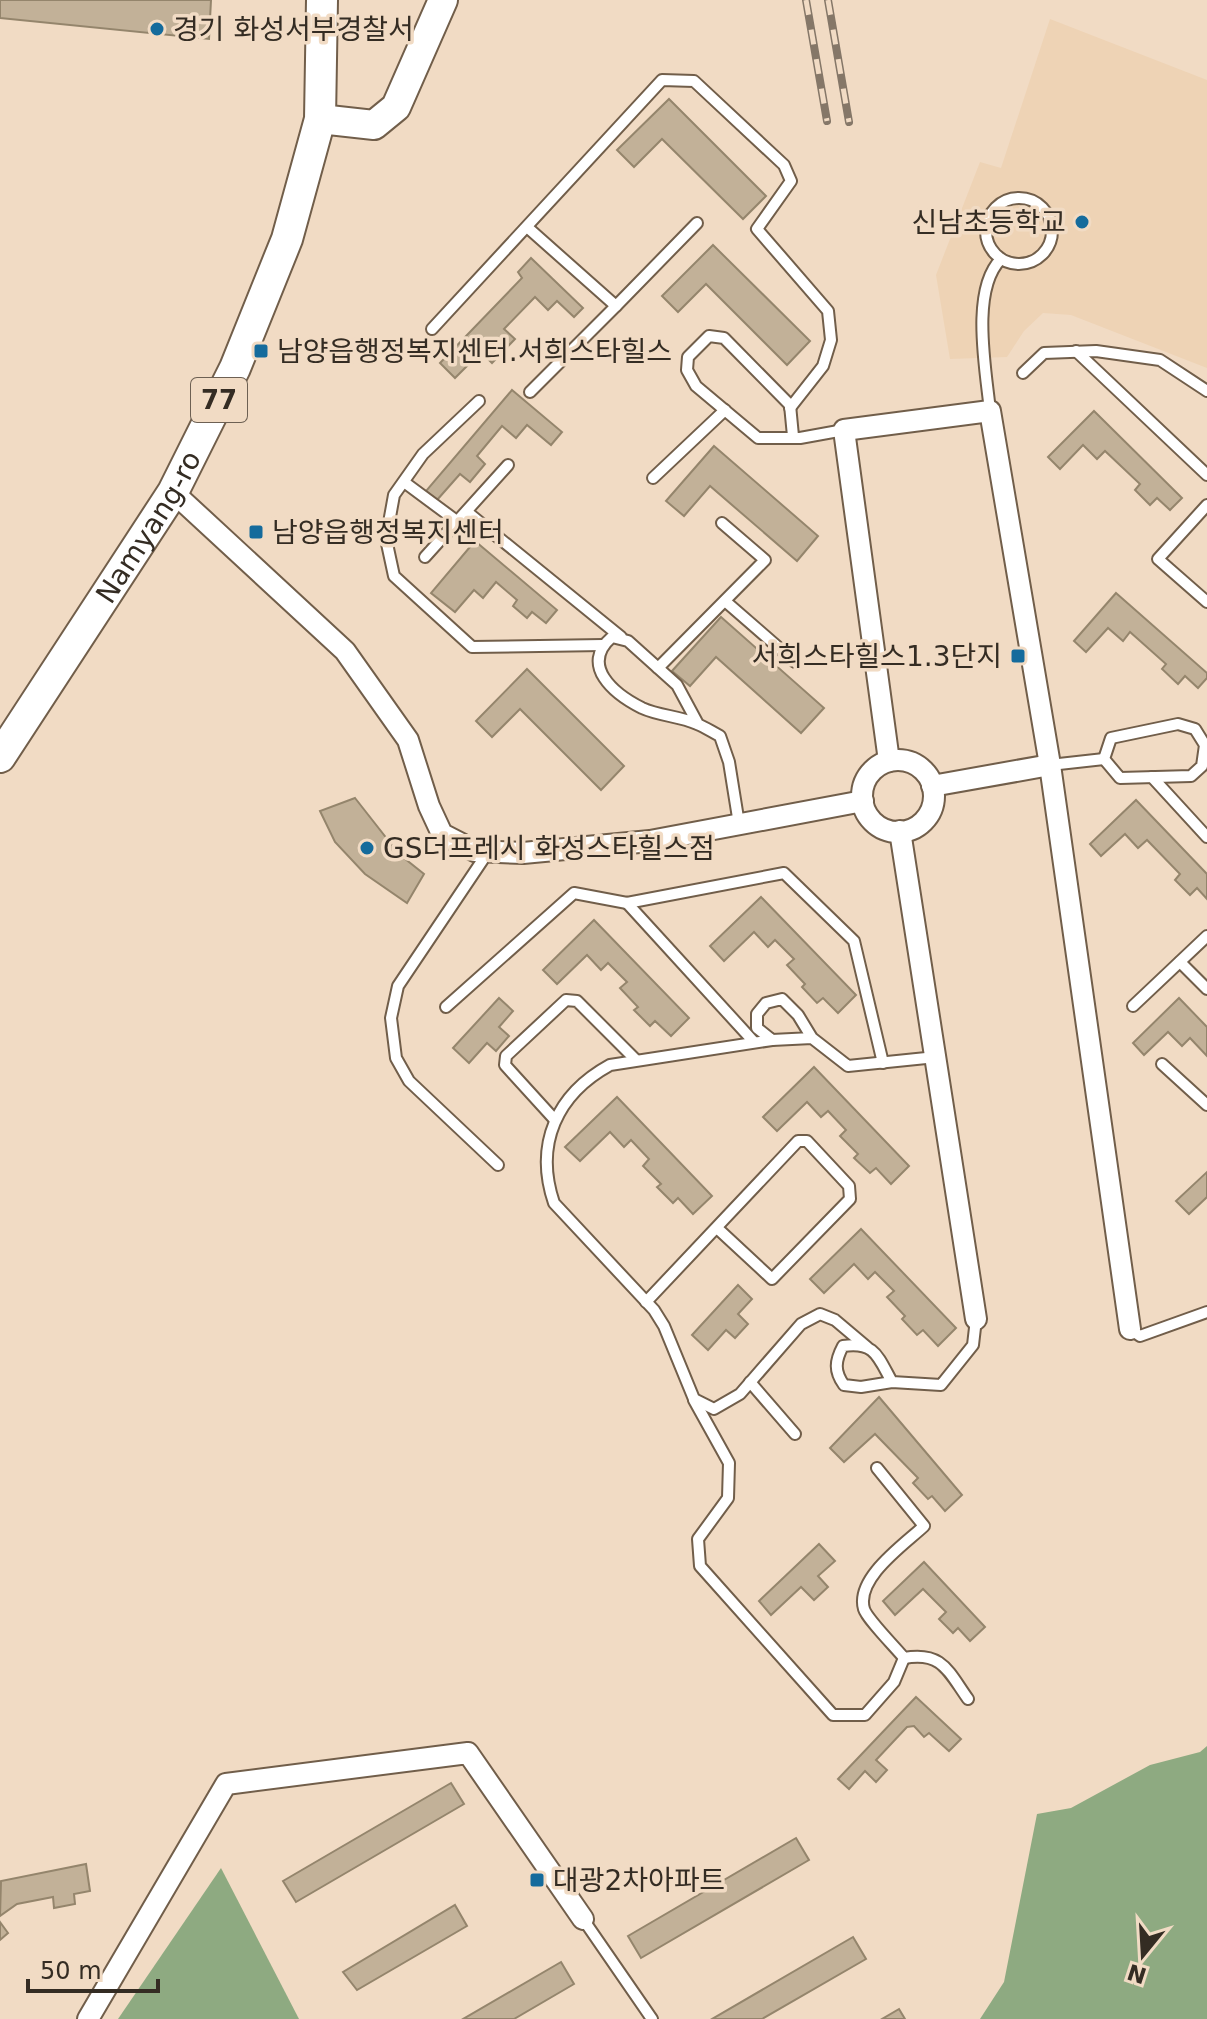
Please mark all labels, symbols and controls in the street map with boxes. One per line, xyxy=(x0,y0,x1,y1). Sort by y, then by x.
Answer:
place label: 경기 화성서부경찰서 xyxy=(173,13,414,46)
marker: 경기 화성서부경찰서 xyxy=(148,20,166,38)
place label: 신남초등학교 xyxy=(911,206,1066,239)
marker: 신남초등학교 xyxy=(1073,213,1091,231)
place label: 남양읍행정복지센터.서희스타힐스 xyxy=(277,335,672,368)
marker: 남양읍행정복지센터.서희스타힐스 xyxy=(252,342,270,360)
road number: 77 xyxy=(191,378,247,422)
street label: Namyang-ro xyxy=(89,445,207,609)
place label: 남양읍행정복지센터 xyxy=(272,516,504,549)
marker: 남양읍행정복지센터 xyxy=(247,523,265,541)
place label: 서희스타힐스1.3단지 xyxy=(751,640,1002,673)
marker: 서희스타힐스1.3단지 xyxy=(1009,647,1027,665)
place label: GS더프레시 화성스타힐스점 xyxy=(383,832,715,865)
marker: GS더프레시 화성스타힐스점 xyxy=(358,839,376,857)
place label: 대광2차아파트 xyxy=(553,1864,725,1897)
marker: 대광2차아파트 xyxy=(528,1871,546,1889)
north arrow xyxy=(1103,1915,1183,1995)
scale bar xyxy=(28,1943,158,1993)
text: 50 m xyxy=(40,1957,102,1985)
text: N xyxy=(1124,1959,1150,1988)

